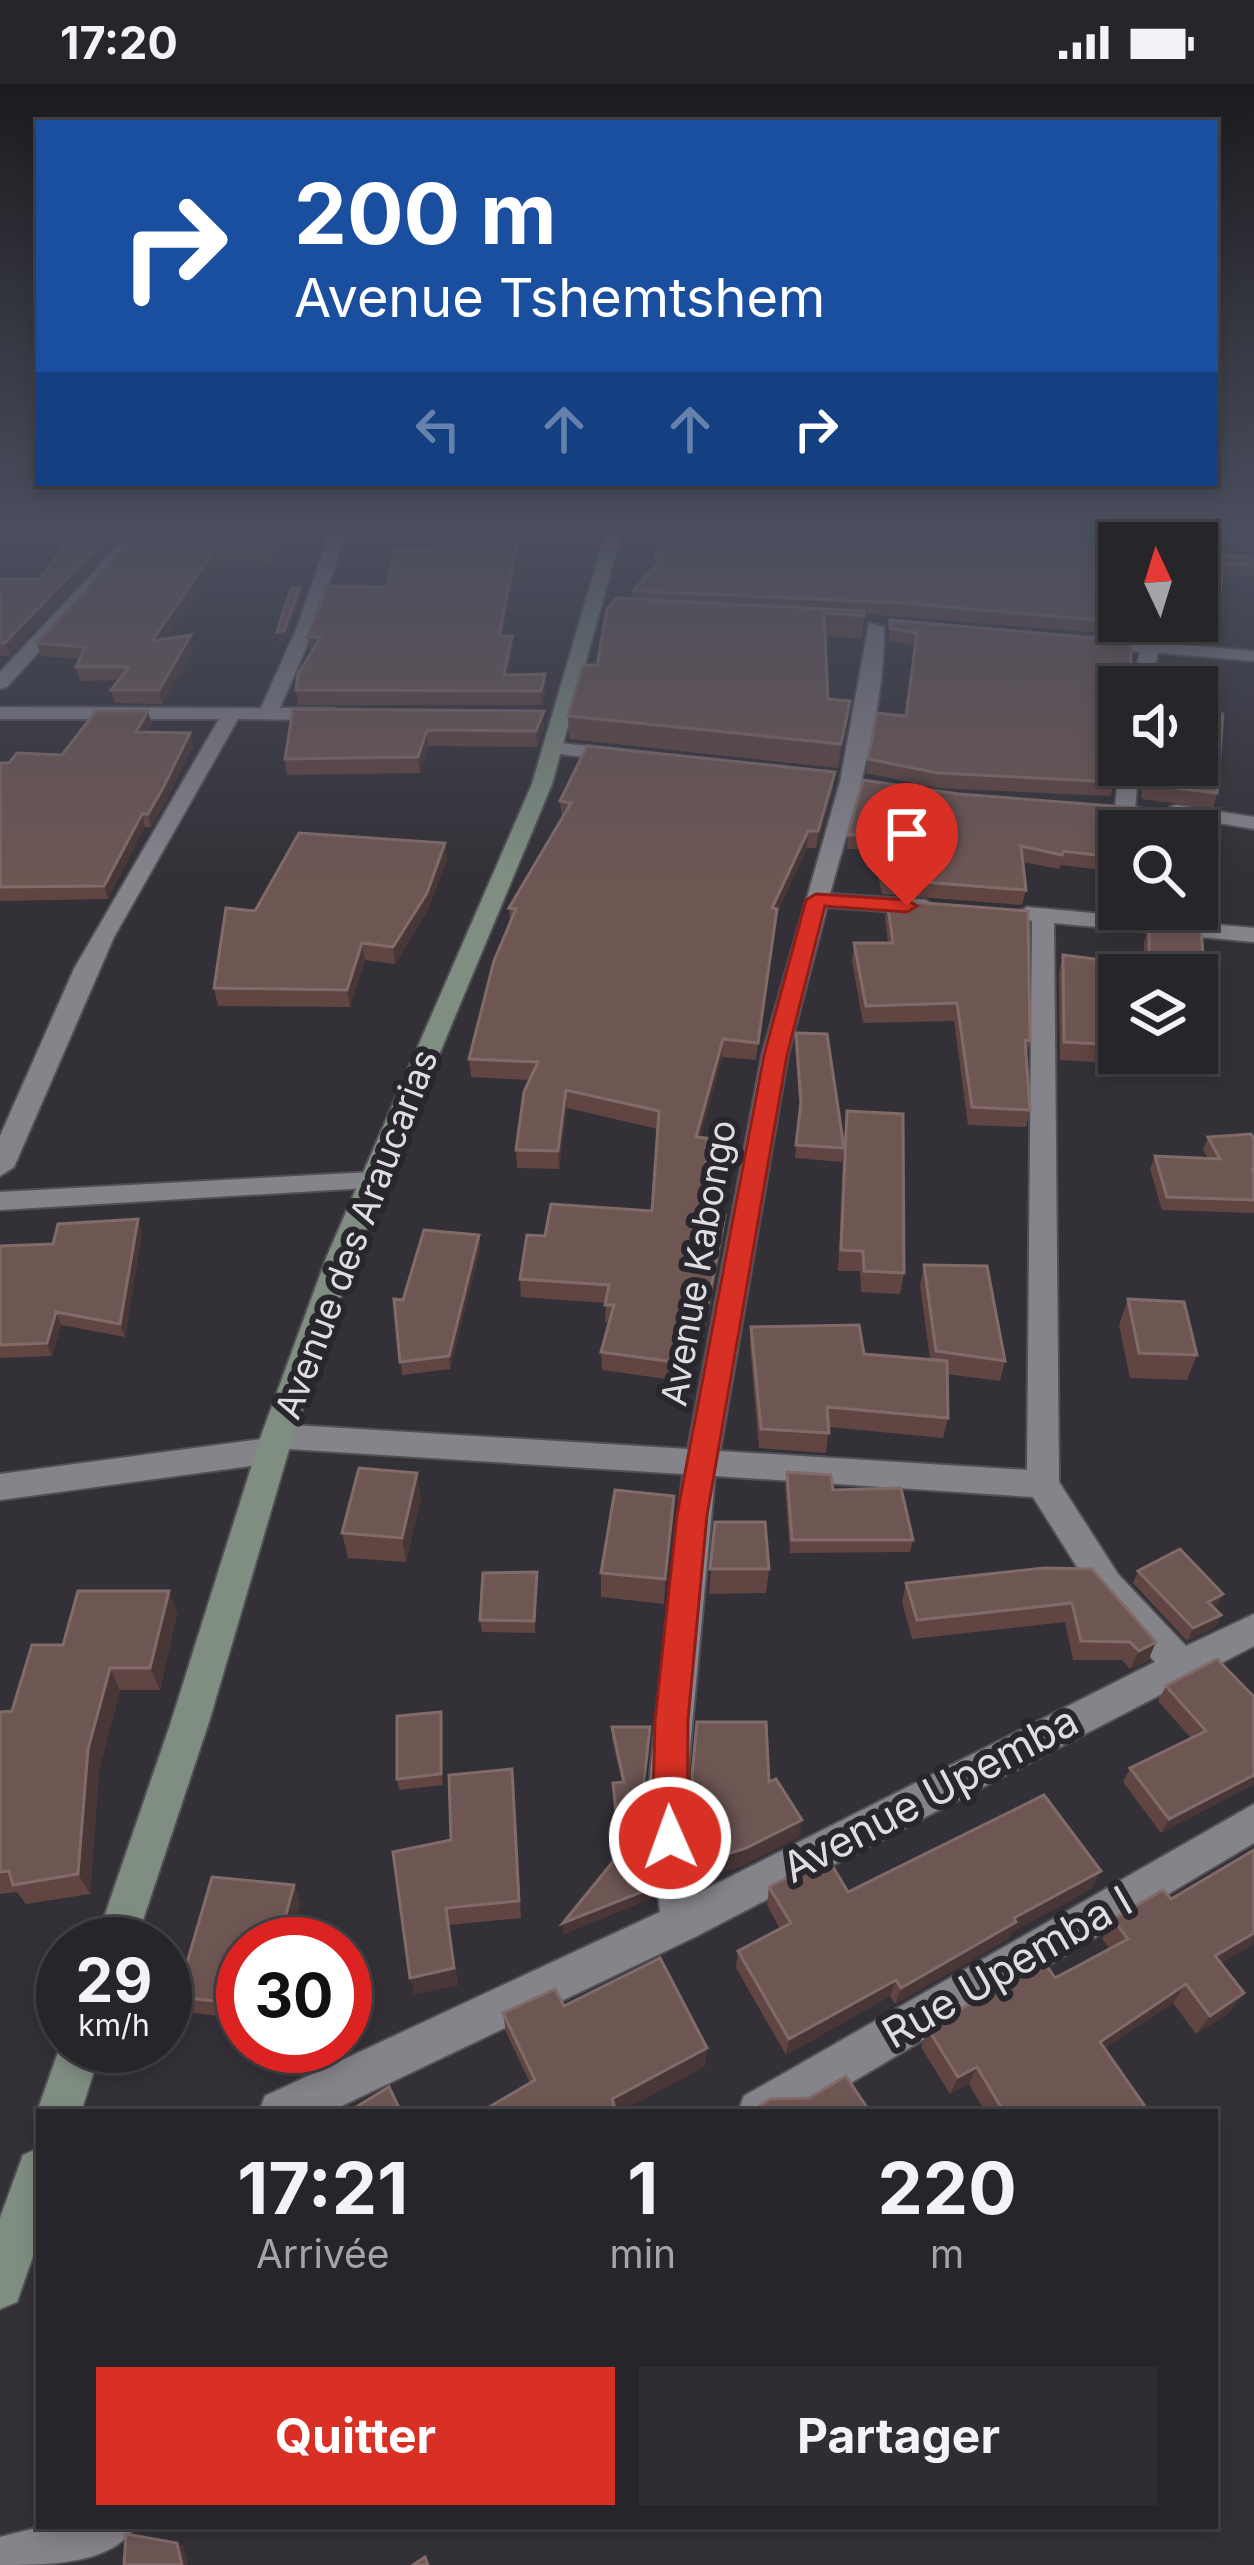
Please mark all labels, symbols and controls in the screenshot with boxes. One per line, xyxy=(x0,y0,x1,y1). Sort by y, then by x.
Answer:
text: 17:20 xyxy=(60,15,178,70)
text: 200 m xyxy=(294,163,557,264)
icon: right xyxy=(96,168,252,324)
text: Avenue Tshemtshem xyxy=(294,265,825,330)
icon: left xyxy=(405,396,471,462)
icon: ahead xyxy=(531,396,597,462)
icon: ahead xyxy=(657,396,723,462)
icon: right xyxy=(783,396,849,462)
north arrow xyxy=(1098,522,1218,642)
map controls xyxy=(1098,522,1218,1074)
button: sound xyxy=(1098,666,1218,786)
pin xyxy=(856,783,958,906)
icon: arrive xyxy=(874,801,940,867)
button: search xyxy=(1098,810,1218,930)
button: layers xyxy=(1098,954,1218,1074)
street label: Avenue des Araucarias xyxy=(265,1043,447,1425)
street label: Avenue Kabongo xyxy=(651,1117,745,1409)
street label: Avenue Upemba xyxy=(773,1694,1086,1893)
position arrow xyxy=(607,1775,733,1901)
street label: Rue Upemba I xyxy=(873,1875,1140,2058)
speed limit sign: 30 xyxy=(216,1917,372,2073)
text: 29 xyxy=(76,1944,152,2016)
text: km/h xyxy=(78,2007,150,2043)
text: 17:21 xyxy=(237,2144,408,2231)
text: 1 xyxy=(627,2144,658,2231)
text: 220 xyxy=(877,2144,1017,2231)
text: Arrivée xyxy=(256,2230,390,2277)
text: min xyxy=(610,2230,676,2277)
text: m xyxy=(930,2230,964,2277)
button: Quitter xyxy=(96,2367,615,2505)
button: Partager xyxy=(639,2367,1158,2505)

